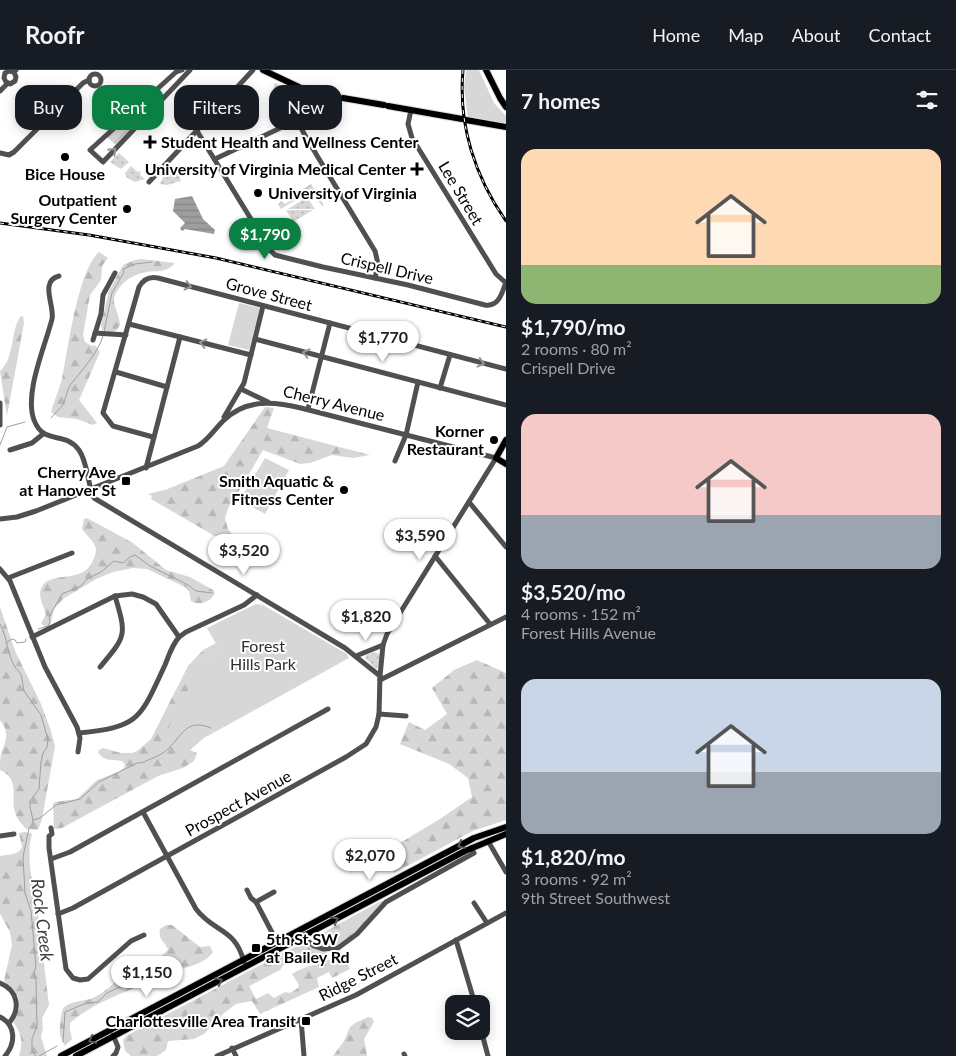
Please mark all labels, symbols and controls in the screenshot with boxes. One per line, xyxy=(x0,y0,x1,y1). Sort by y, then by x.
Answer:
text: Roofr xyxy=(25,20,84,49)
text: Home xyxy=(652,24,700,46)
text: Map xyxy=(728,24,764,46)
text: About xyxy=(792,24,841,46)
text: Contact xyxy=(869,24,931,46)
chip: Buy xyxy=(15,85,82,130)
chip: Rent xyxy=(92,85,164,130)
chip: Filters xyxy=(174,85,259,130)
chip: New xyxy=(269,85,342,130)
icon: filters xyxy=(913,86,941,114)
text: 7 homes xyxy=(521,88,600,113)
place label: Student Health and Wellness Center xyxy=(161,132,419,151)
marker: Student Health and Wellness Center xyxy=(143,135,157,149)
one-way arrow xyxy=(107,148,116,157)
marker: Bice House xyxy=(59,151,71,163)
street label: Lee Street xyxy=(435,158,488,228)
place label: University of Virginia Medical Center xyxy=(145,159,406,178)
marker: University of Virginia Medical Center xyxy=(410,162,424,176)
place label: Bice House xyxy=(25,164,106,183)
icon: home xyxy=(686,181,776,271)
place label: University of Virginia xyxy=(268,183,417,202)
marker: University of Virginia xyxy=(252,187,264,199)
place label: Outpatient Surgery Center xyxy=(10,190,117,227)
marker: Outpatient Surgery Center xyxy=(121,203,133,215)
pin: $1,790 xyxy=(224,218,306,260)
text: $1,790 xyxy=(240,224,290,243)
street label: Crispell Drive xyxy=(339,248,435,287)
street label: Grove Street xyxy=(224,273,315,314)
one-way arrow xyxy=(184,280,193,291)
text: $1,790/mo xyxy=(521,314,626,339)
pin: $1,770 xyxy=(342,320,424,363)
text: $1,770 xyxy=(358,327,408,346)
one-way arrow xyxy=(199,338,208,349)
text: 2 rooms · 80 m² xyxy=(521,339,632,358)
one-way arrow xyxy=(302,348,311,359)
one-way arrow xyxy=(476,357,484,367)
text: Crispell Drive xyxy=(521,358,615,377)
street label: Cherry Avenue xyxy=(281,381,387,424)
place label: Korner Restaurant xyxy=(407,421,484,458)
marker: Korner Restaurant xyxy=(488,434,500,446)
icon: home xyxy=(686,446,776,536)
place label: Cherry Ave at Hanover St xyxy=(19,462,116,499)
place label: Smith Aquatic & Fitness Center xyxy=(219,471,334,508)
marker: Cherry Ave at Hanover St xyxy=(120,475,132,487)
marker: Smith Aquatic & Fitness Center xyxy=(338,484,350,496)
pin: $3,590 xyxy=(379,518,461,561)
text: $3,590 xyxy=(395,525,445,544)
pin: $3,520 xyxy=(203,534,285,576)
text: $3,520 xyxy=(219,540,269,559)
text: $3,520/mo xyxy=(521,579,626,604)
pin: $1,820 xyxy=(325,600,407,642)
text: 4 rooms · 152 m² xyxy=(521,604,641,623)
text: $1,820 xyxy=(341,606,391,625)
text: Forest Hills Avenue xyxy=(521,623,656,642)
park label: Forest Hills Park xyxy=(230,636,297,673)
icon: home xyxy=(686,711,776,801)
street label: Prospect Avenue xyxy=(181,766,294,840)
pin: $2,070 xyxy=(329,838,411,881)
one-way arrow xyxy=(457,839,466,849)
text: $1,820/mo xyxy=(521,844,626,869)
text: $2,070 xyxy=(345,845,395,864)
text: 3 rooms · 92 m² xyxy=(521,869,632,888)
water label: Rock Creek xyxy=(27,877,59,963)
text: 9th Street Southwest xyxy=(521,888,670,907)
one-way arrow xyxy=(330,916,339,926)
place label: 5th St SW at Bailey Rd xyxy=(266,929,350,966)
marker: 5th St SW at Bailey Rd xyxy=(250,942,262,954)
street label: Ridge Street xyxy=(315,949,400,1004)
pin: $1,150 xyxy=(106,956,188,998)
text: $1,150 xyxy=(122,962,172,981)
one-way arrow xyxy=(213,977,222,987)
map controls xyxy=(445,995,490,1040)
button: layers xyxy=(445,995,490,1040)
place label: Charlottesville Area Transit xyxy=(105,1011,296,1030)
marker: Charlottesville Area Transit xyxy=(300,1015,312,1027)
one-way arrow xyxy=(88,1034,97,1044)

